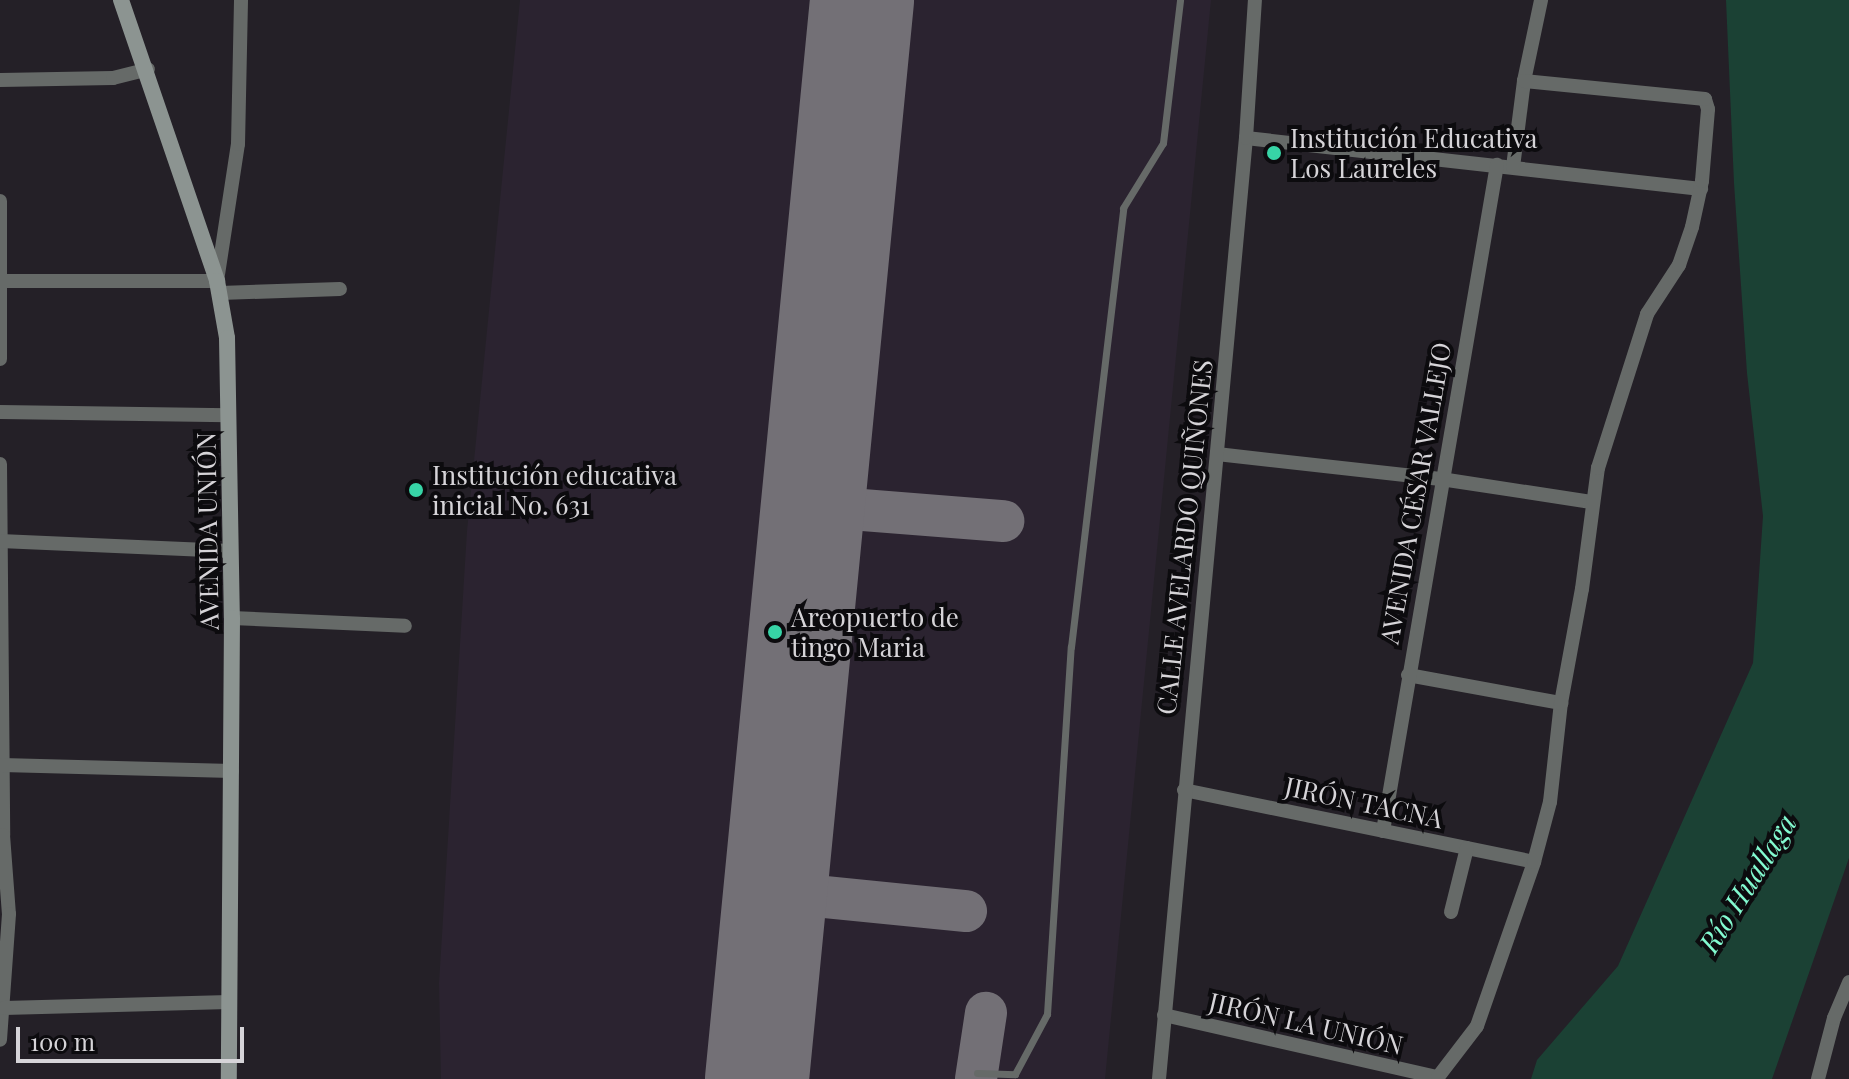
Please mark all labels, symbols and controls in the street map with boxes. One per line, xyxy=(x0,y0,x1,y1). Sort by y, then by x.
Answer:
place label: Institución Educativa Los Laureles xyxy=(1290,122,1538,184)
marker: Institución Educativa Los Laureles xyxy=(1265,144,1283,162)
street label: AVENIDA CÉSAR VALLEJO xyxy=(1373,339,1457,647)
street label: CALLE AVELARDO QUIÑONES xyxy=(1150,358,1218,716)
street label: AVENIDA UNIÓN xyxy=(190,432,224,630)
place label: Institución educativa inicial No. 631 xyxy=(432,459,677,520)
marker: Institución educativa inicial No. 631 xyxy=(407,481,425,499)
place label: Areopuerto de tingo Maria xyxy=(791,601,959,662)
marker: Areopuerto de tingo Maria xyxy=(766,623,784,641)
street label: JIRÓN TACNA xyxy=(1282,770,1446,834)
water label: Río Huallaga xyxy=(1691,808,1803,958)
street label: JIRÓN LA UNIÓN xyxy=(1206,985,1406,1061)
scale bar xyxy=(20,1011,248,1061)
text: 100 m xyxy=(30,1025,95,1057)

